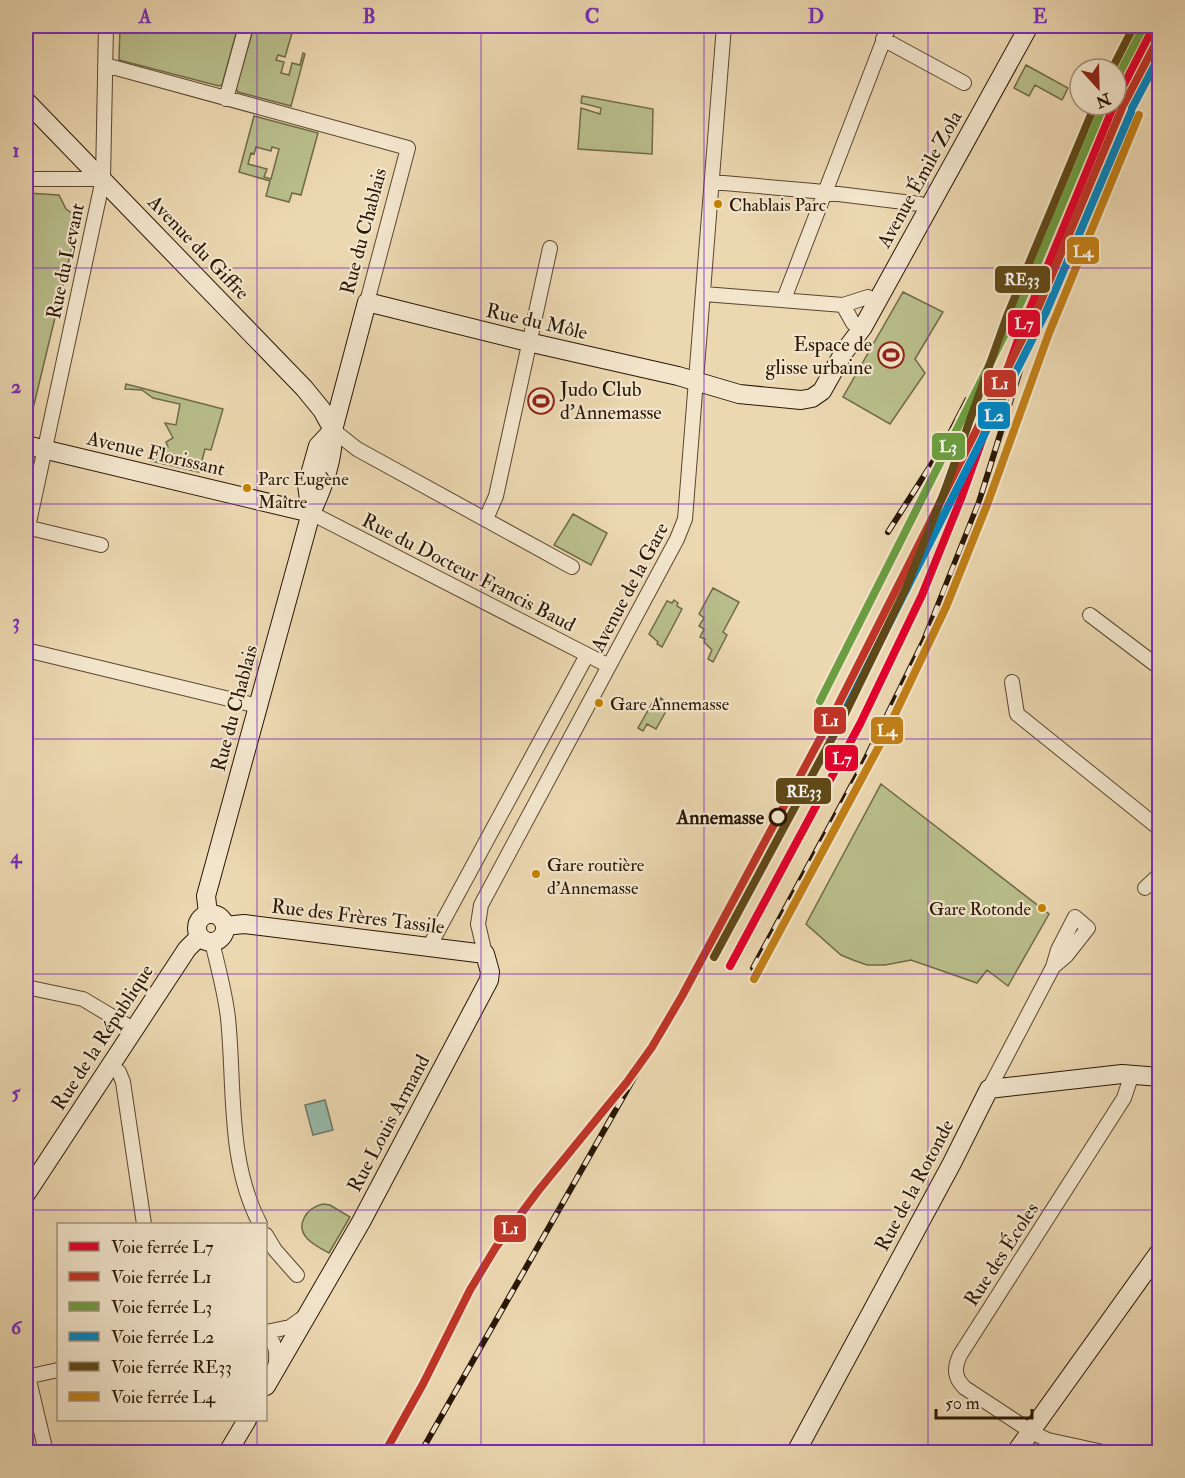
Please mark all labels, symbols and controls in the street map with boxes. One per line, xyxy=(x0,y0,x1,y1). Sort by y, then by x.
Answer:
text: A xyxy=(138,4,152,29)
text: B xyxy=(362,4,376,29)
text: C xyxy=(585,4,599,29)
text: D xyxy=(808,4,824,29)
text: E xyxy=(1033,4,1048,29)
north arrow xyxy=(1068,57,1128,117)
text: N xyxy=(1092,88,1115,112)
street label: Avenue Émile Zola xyxy=(870,105,968,253)
text: 1 xyxy=(12,138,20,163)
street label: Rue du Chablais xyxy=(335,165,392,297)
street label: Avenue du Giffre xyxy=(142,189,255,305)
place label: Chablais Parc xyxy=(729,194,826,217)
marker: Chablais Parc xyxy=(712,198,724,210)
street label: Rue du Levant xyxy=(41,200,90,321)
line badge: L4 xyxy=(1066,236,1100,265)
text: L4 xyxy=(1073,242,1094,262)
line badge: RE33 xyxy=(994,265,1051,294)
text: RE33 xyxy=(1004,270,1040,290)
street label: Rue du Môle xyxy=(484,298,590,345)
line badge: L7 xyxy=(1007,309,1041,338)
text: L7 xyxy=(1015,314,1034,334)
place label: Espace de glisse urbaine xyxy=(766,332,872,380)
sports icon: Espace de glisse urbaine xyxy=(876,340,906,370)
line badge: L1 xyxy=(983,369,1017,398)
text: 2 xyxy=(11,374,21,399)
text: L1 xyxy=(991,374,1009,394)
place label: Judo Club d'Annemasse xyxy=(559,377,662,425)
sports icon: Judo Club d'Annemasse xyxy=(526,386,556,416)
line badge: L2 xyxy=(977,401,1011,430)
text: L2 xyxy=(984,406,1004,426)
street label: Avenue Florissant xyxy=(84,425,228,482)
line badge: L3 xyxy=(931,432,966,461)
text: L3 xyxy=(939,437,957,457)
place label: Parc Eugène Maître xyxy=(258,468,349,514)
marker: Parc Eugène Maître xyxy=(241,482,253,494)
street label: Rue du Docteur Francis Baud xyxy=(358,508,580,637)
street label: Avenue de la Gare xyxy=(584,518,674,657)
text: 3 xyxy=(12,609,20,634)
street label: Rue du Chablais xyxy=(206,642,263,774)
place label: Gare Annemasse xyxy=(610,693,730,716)
marker: Gare Annemasse xyxy=(593,697,605,709)
line badge: L1 xyxy=(813,706,847,735)
text: L1 xyxy=(821,711,839,731)
line badge: L4 xyxy=(870,716,904,745)
text: L4 xyxy=(877,721,898,741)
line badge: L7 xyxy=(824,744,859,772)
text: L7 xyxy=(833,749,852,769)
line badge: RE33 xyxy=(775,777,832,805)
text: RE33 xyxy=(786,782,822,802)
place label: Annemasse xyxy=(676,805,765,830)
marker: Annemasse xyxy=(769,808,787,826)
text: 4 xyxy=(10,844,23,869)
place label: Gare routière d'Annemasse xyxy=(547,854,645,900)
marker: Gare routière d'Annemasse xyxy=(530,868,542,880)
street label: Rue des Frères Tassile xyxy=(270,893,446,940)
place label: Gare Rotonde xyxy=(929,898,1031,921)
marker: Gare Rotonde xyxy=(1036,902,1048,914)
street label: Rue de la République xyxy=(46,960,160,1116)
street label: Rue Louis Armand xyxy=(342,1050,435,1196)
text: 5 xyxy=(12,1080,22,1105)
street label: Rue de la Rotonde xyxy=(869,1115,960,1255)
street label: Rue des Écoles xyxy=(958,1197,1044,1311)
line badge: L1 xyxy=(493,1214,527,1243)
text: L1 xyxy=(501,1219,519,1239)
legend xyxy=(57,1223,267,1421)
text: Voie ferrée L7 xyxy=(111,1236,214,1259)
text: Voie ferrée L1 xyxy=(111,1266,212,1289)
text: Voie ferrée L3 xyxy=(111,1296,212,1319)
text: 6 xyxy=(11,1315,23,1340)
text: Voie ferrée L2 xyxy=(111,1326,215,1349)
text: Voie ferrée RE33 xyxy=(111,1356,232,1379)
scale bar xyxy=(936,1382,1032,1420)
text: Voie ferrée L4 xyxy=(111,1386,216,1409)
text: 50 m xyxy=(945,1392,980,1415)

